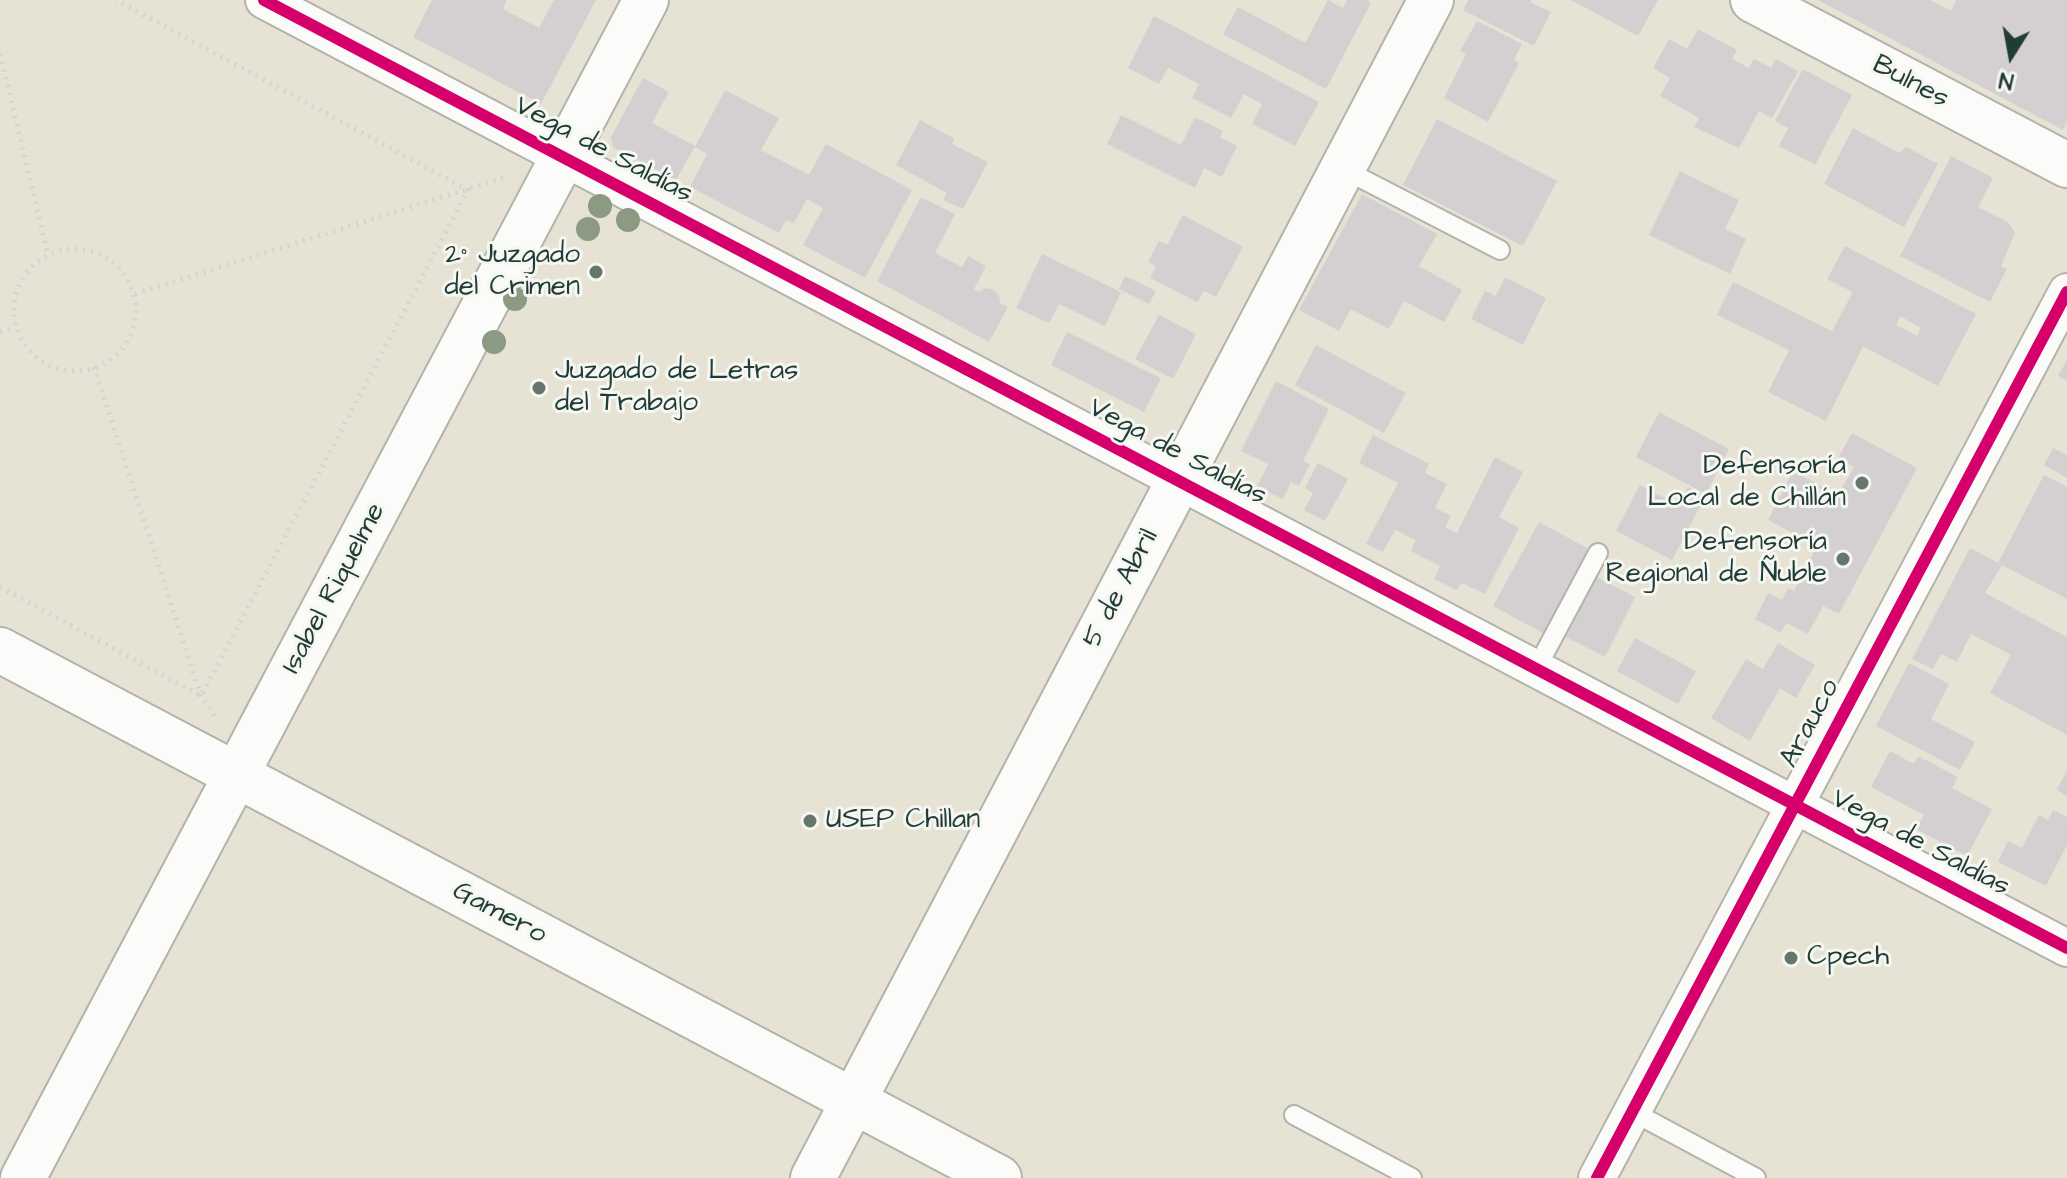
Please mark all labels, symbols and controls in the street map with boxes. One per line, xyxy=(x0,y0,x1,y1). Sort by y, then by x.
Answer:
north arrow xyxy=(1971,16,2051,96)
street label: Bulnes xyxy=(1866,49,1954,117)
text: N xyxy=(1997,64,2016,97)
street label: Vega de Saldías xyxy=(508,90,698,212)
place label: 2° Juzgado del Crimen xyxy=(444,239,580,305)
marker: 2° Juzgado del Crimen xyxy=(587,263,605,281)
place label: Juzgado de Letras del Trabajo xyxy=(555,355,798,421)
marker: Juzgado de Letras del Trabajo xyxy=(530,379,548,397)
street label: Vega de Saldías xyxy=(1082,392,1272,514)
place label: Defensoría Local de Chillán xyxy=(1648,450,1846,516)
marker: Defensoría Local de Chillán xyxy=(1853,474,1871,492)
street label: Isabel Riquelme xyxy=(276,498,394,680)
street label: 5 de Abril xyxy=(1077,524,1167,654)
place label: Defensoría Regional de Ñuble xyxy=(1606,526,1827,592)
marker: Defensoría Regional de Ñuble xyxy=(1834,550,1852,568)
street label: Arauco xyxy=(1774,674,1848,774)
street label: Vega de Saldías xyxy=(1825,783,2015,905)
place label: USEP Chillan xyxy=(826,804,980,838)
marker: USEP Chillan xyxy=(801,812,819,830)
street label: Gamero xyxy=(446,875,552,953)
place label: Cpech xyxy=(1807,941,1889,975)
marker: Cpech xyxy=(1782,949,1800,967)

